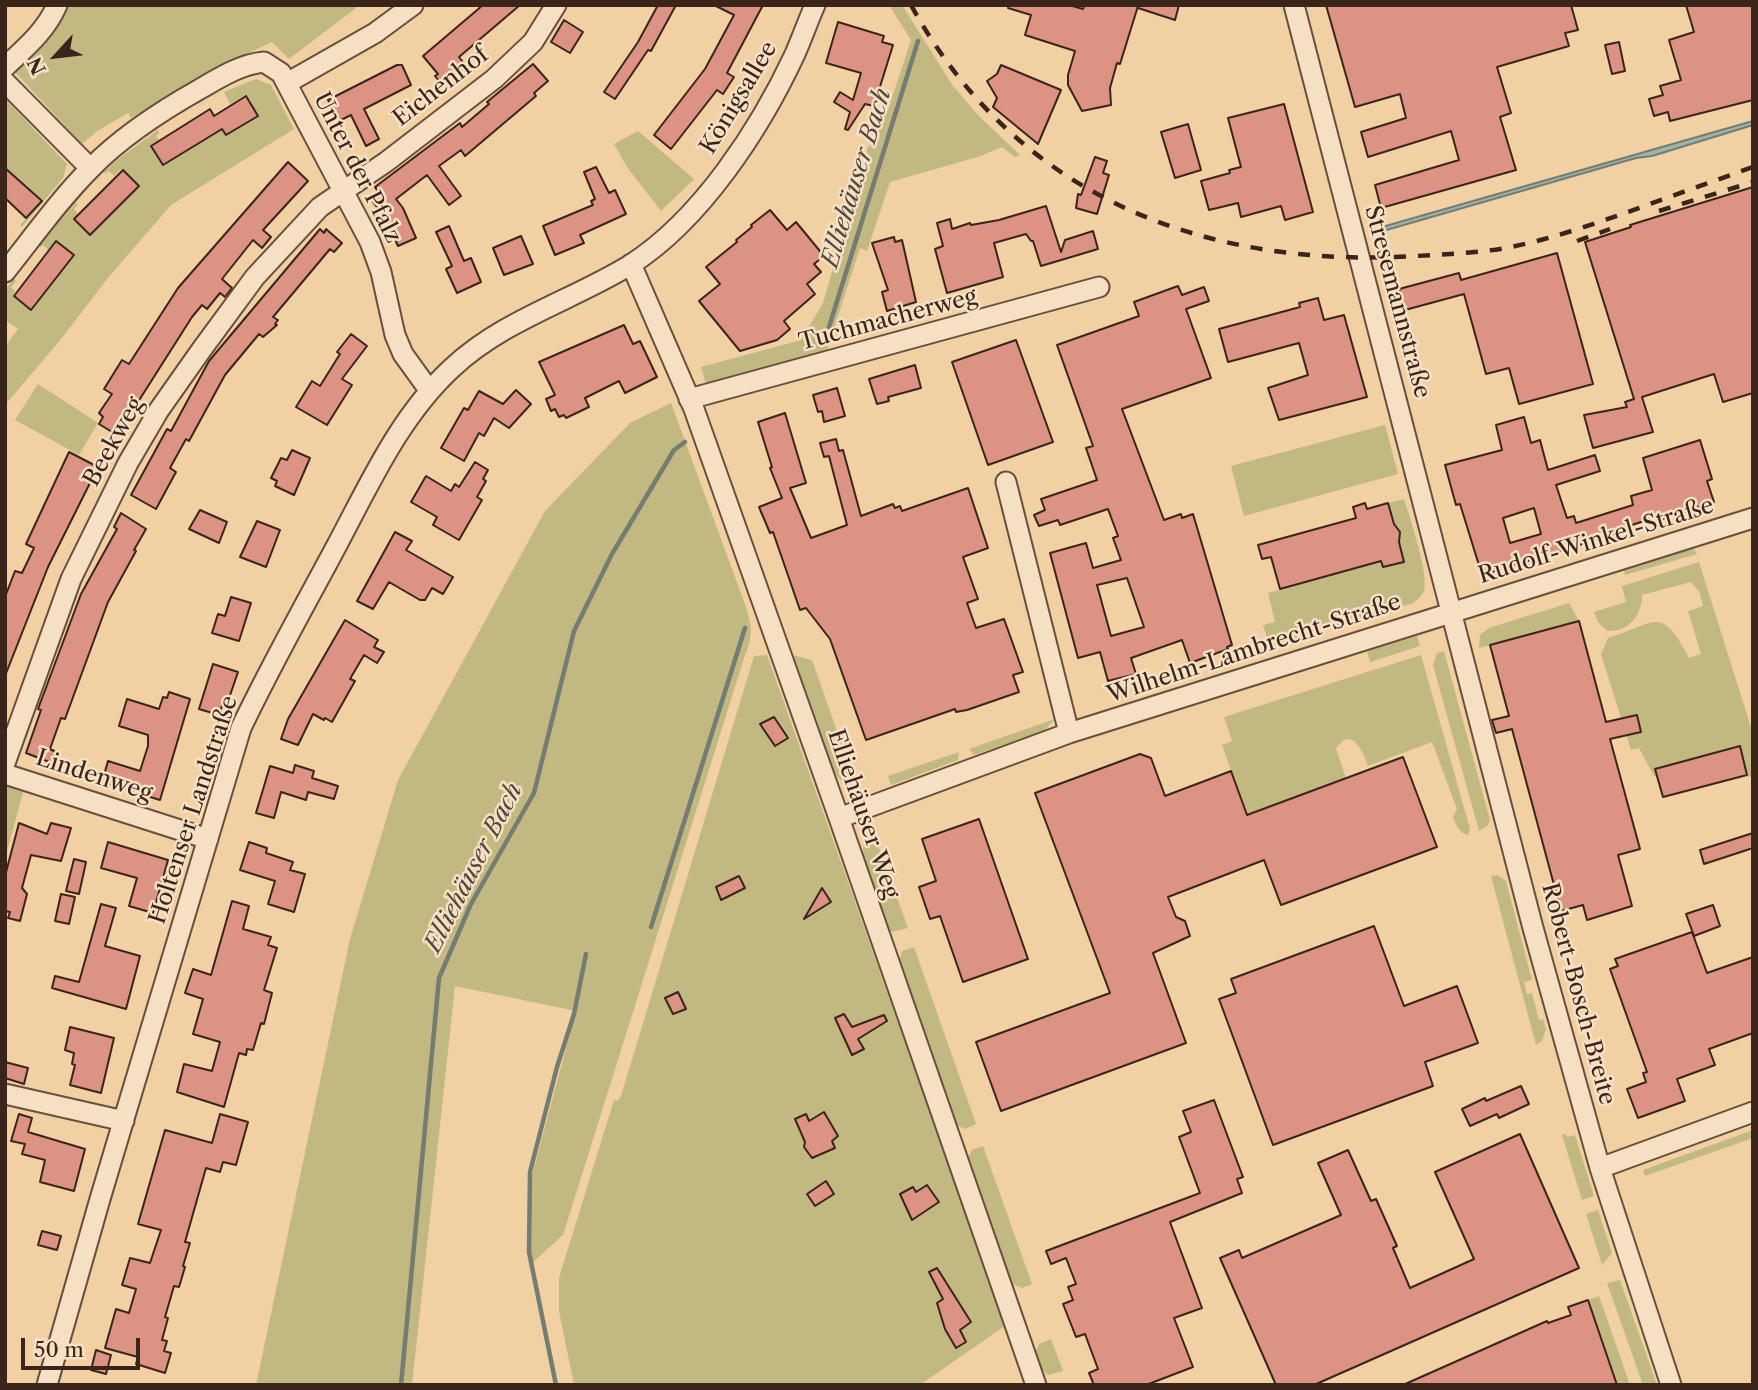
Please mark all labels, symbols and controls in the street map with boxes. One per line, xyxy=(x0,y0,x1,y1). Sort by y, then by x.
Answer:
north arrow xyxy=(21,21,91,91)
street label: Königsallee xyxy=(695,37,783,159)
street label: Eichenhof xyxy=(388,41,494,133)
text: N xyxy=(23,53,51,78)
water label: Elliehäuser Bach xyxy=(816,85,898,271)
street label: Unter der Pfalz xyxy=(307,88,407,248)
street label: Stresemannstraße xyxy=(1358,203,1436,401)
street label: Tuchmacherweg xyxy=(796,283,980,357)
street label: Beekweg xyxy=(78,392,150,492)
street label: Rudolf-Winkel-Straße xyxy=(1475,492,1717,590)
street label: Wilhelm-Lambrecht-Straße xyxy=(1104,588,1404,710)
street label: Holtenser Landstraße xyxy=(144,692,244,928)
street label: Elliehäuser Weg xyxy=(821,726,905,902)
street label: Lindenweg xyxy=(32,744,156,808)
water label: Elliehäuser Bach xyxy=(419,779,529,957)
street label: Robert-Bosch-Breite xyxy=(1535,880,1621,1108)
scale bar xyxy=(24,1324,144,1368)
text: 50 m xyxy=(34,1337,84,1362)

